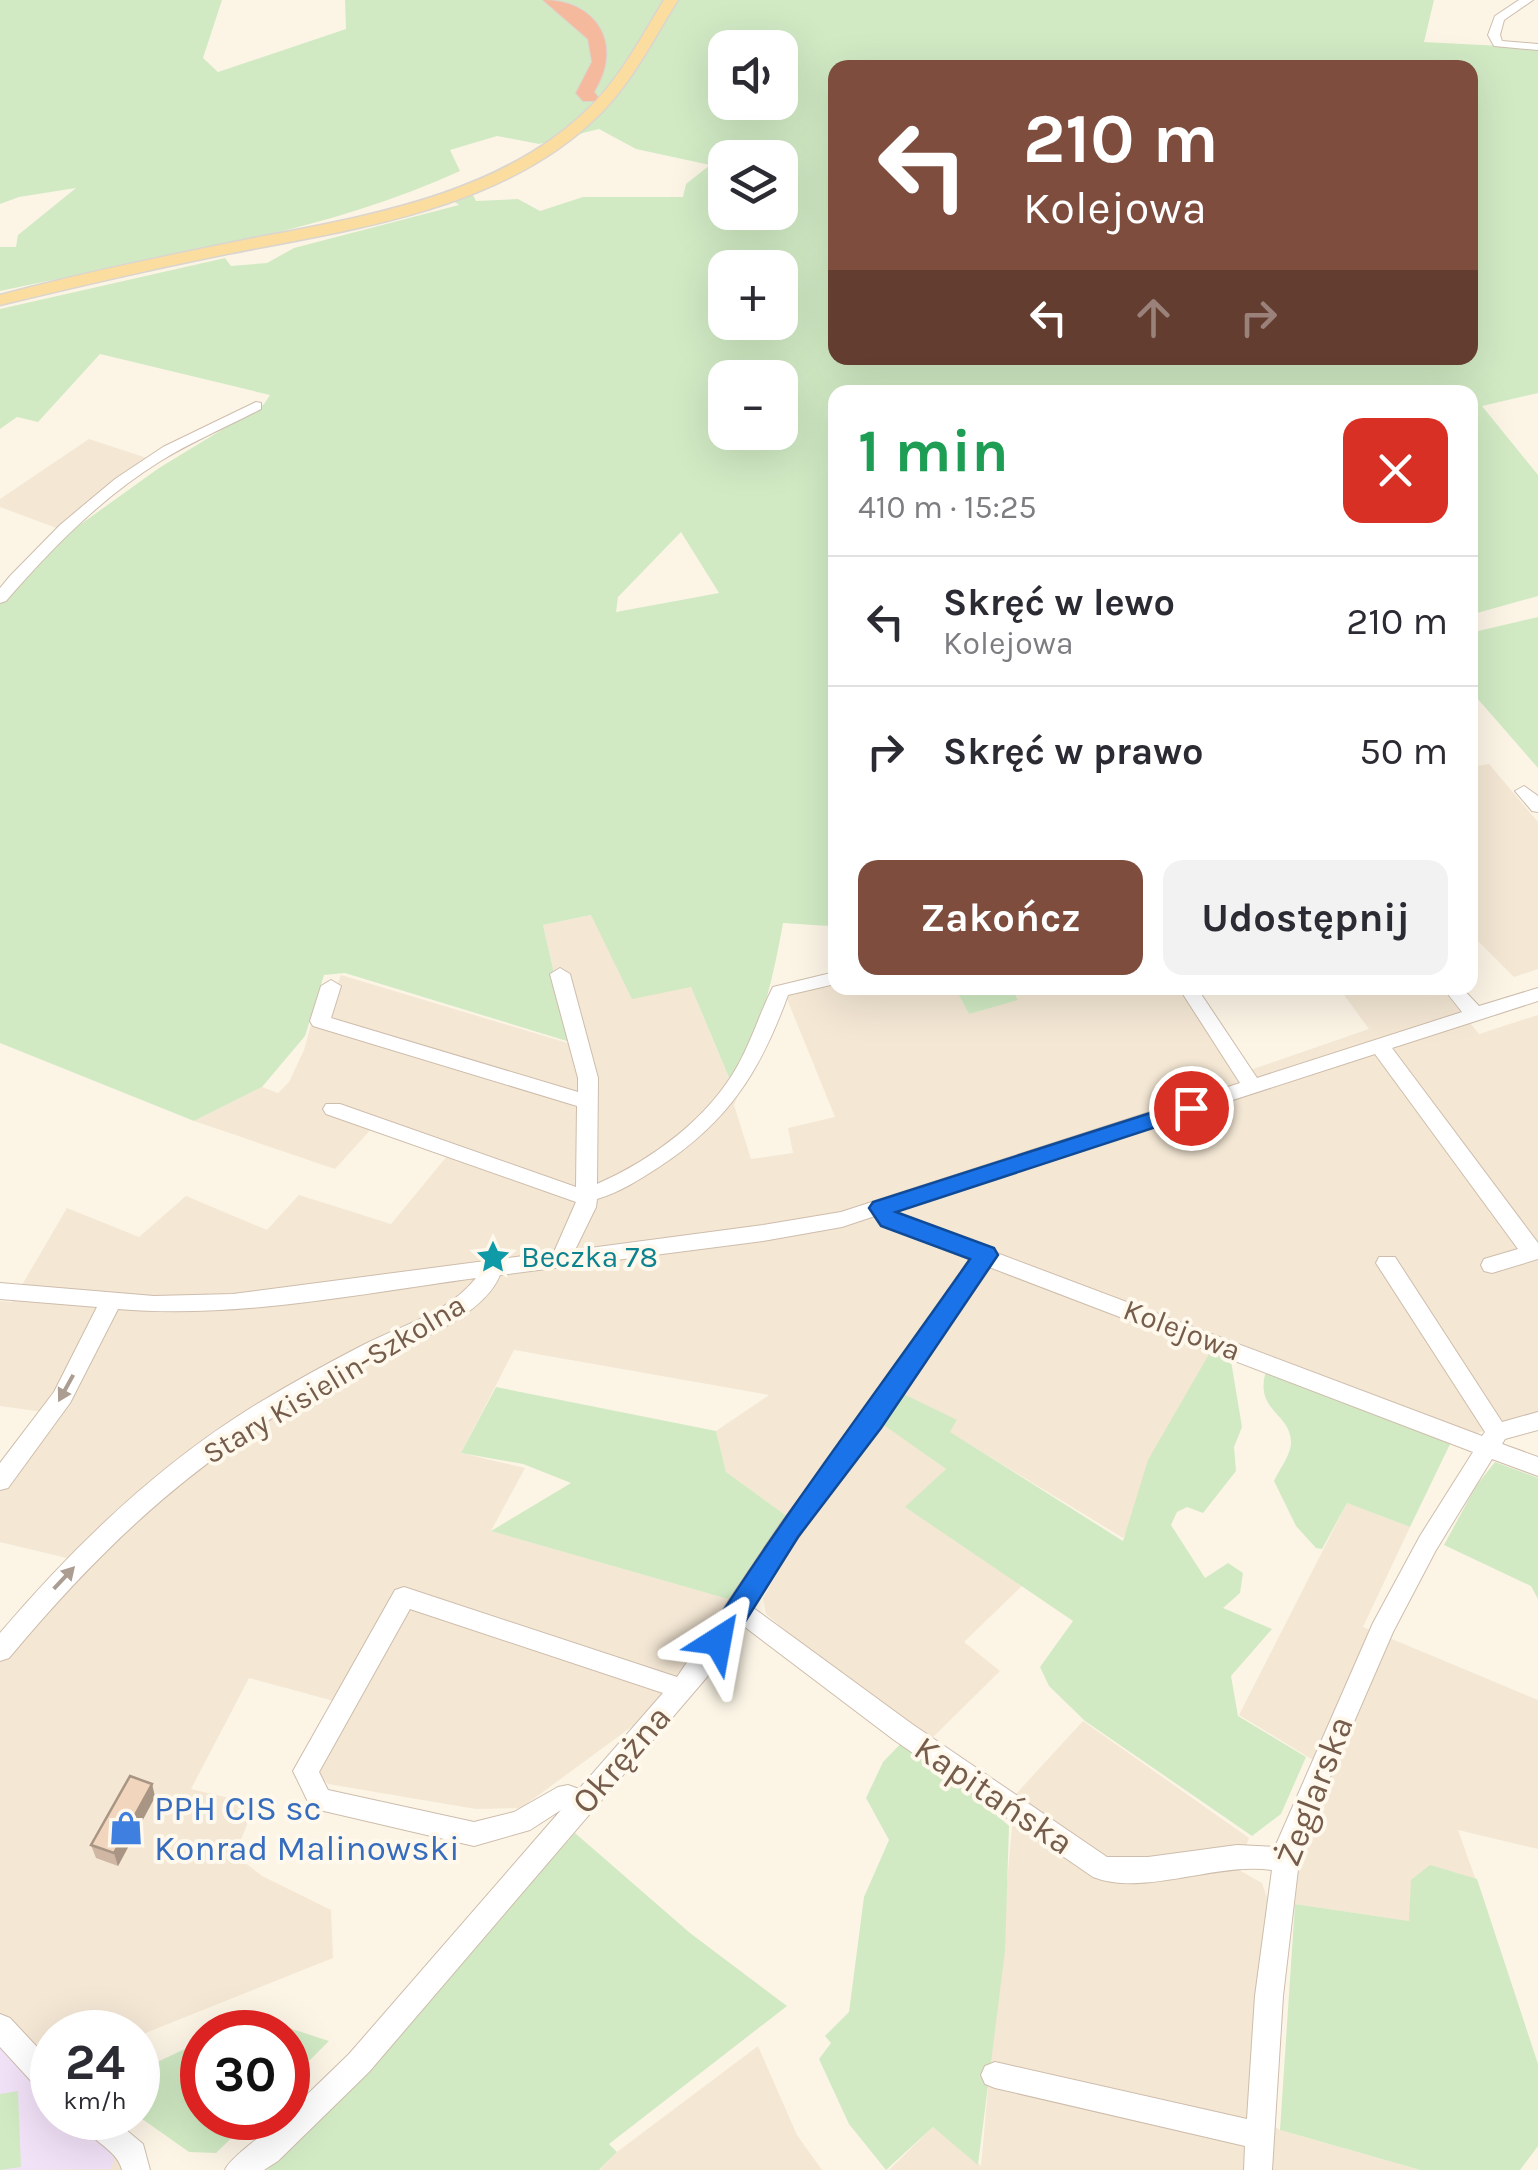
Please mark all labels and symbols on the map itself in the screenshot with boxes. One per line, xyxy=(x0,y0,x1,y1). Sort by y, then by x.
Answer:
pin xyxy=(1149,1066,1234,1151)
place icon: Beczka 78 xyxy=(474,1238,512,1276)
place label: Beczka 78 xyxy=(521,1239,658,1275)
street label: Stary Kisielin-Szkolna xyxy=(196,1286,472,1472)
street label: Kolejowa xyxy=(1118,1291,1246,1369)
one-way arrow xyxy=(58,1373,75,1402)
one-way arrow xyxy=(52,1566,75,1590)
position arrow xyxy=(666,1589,770,1693)
street label: Okrężna xyxy=(563,1697,679,1822)
street label: Żeglarska xyxy=(1267,1710,1362,1872)
street label: Kapitańska xyxy=(907,1727,1081,1863)
place label: PPH CIS sc Konrad Malinowski xyxy=(154,1788,460,1869)
shop icon: PPH CIS sc Konrad Malinowski xyxy=(107,1809,145,1847)
speed limit sign: 30 xyxy=(180,2010,310,2140)

